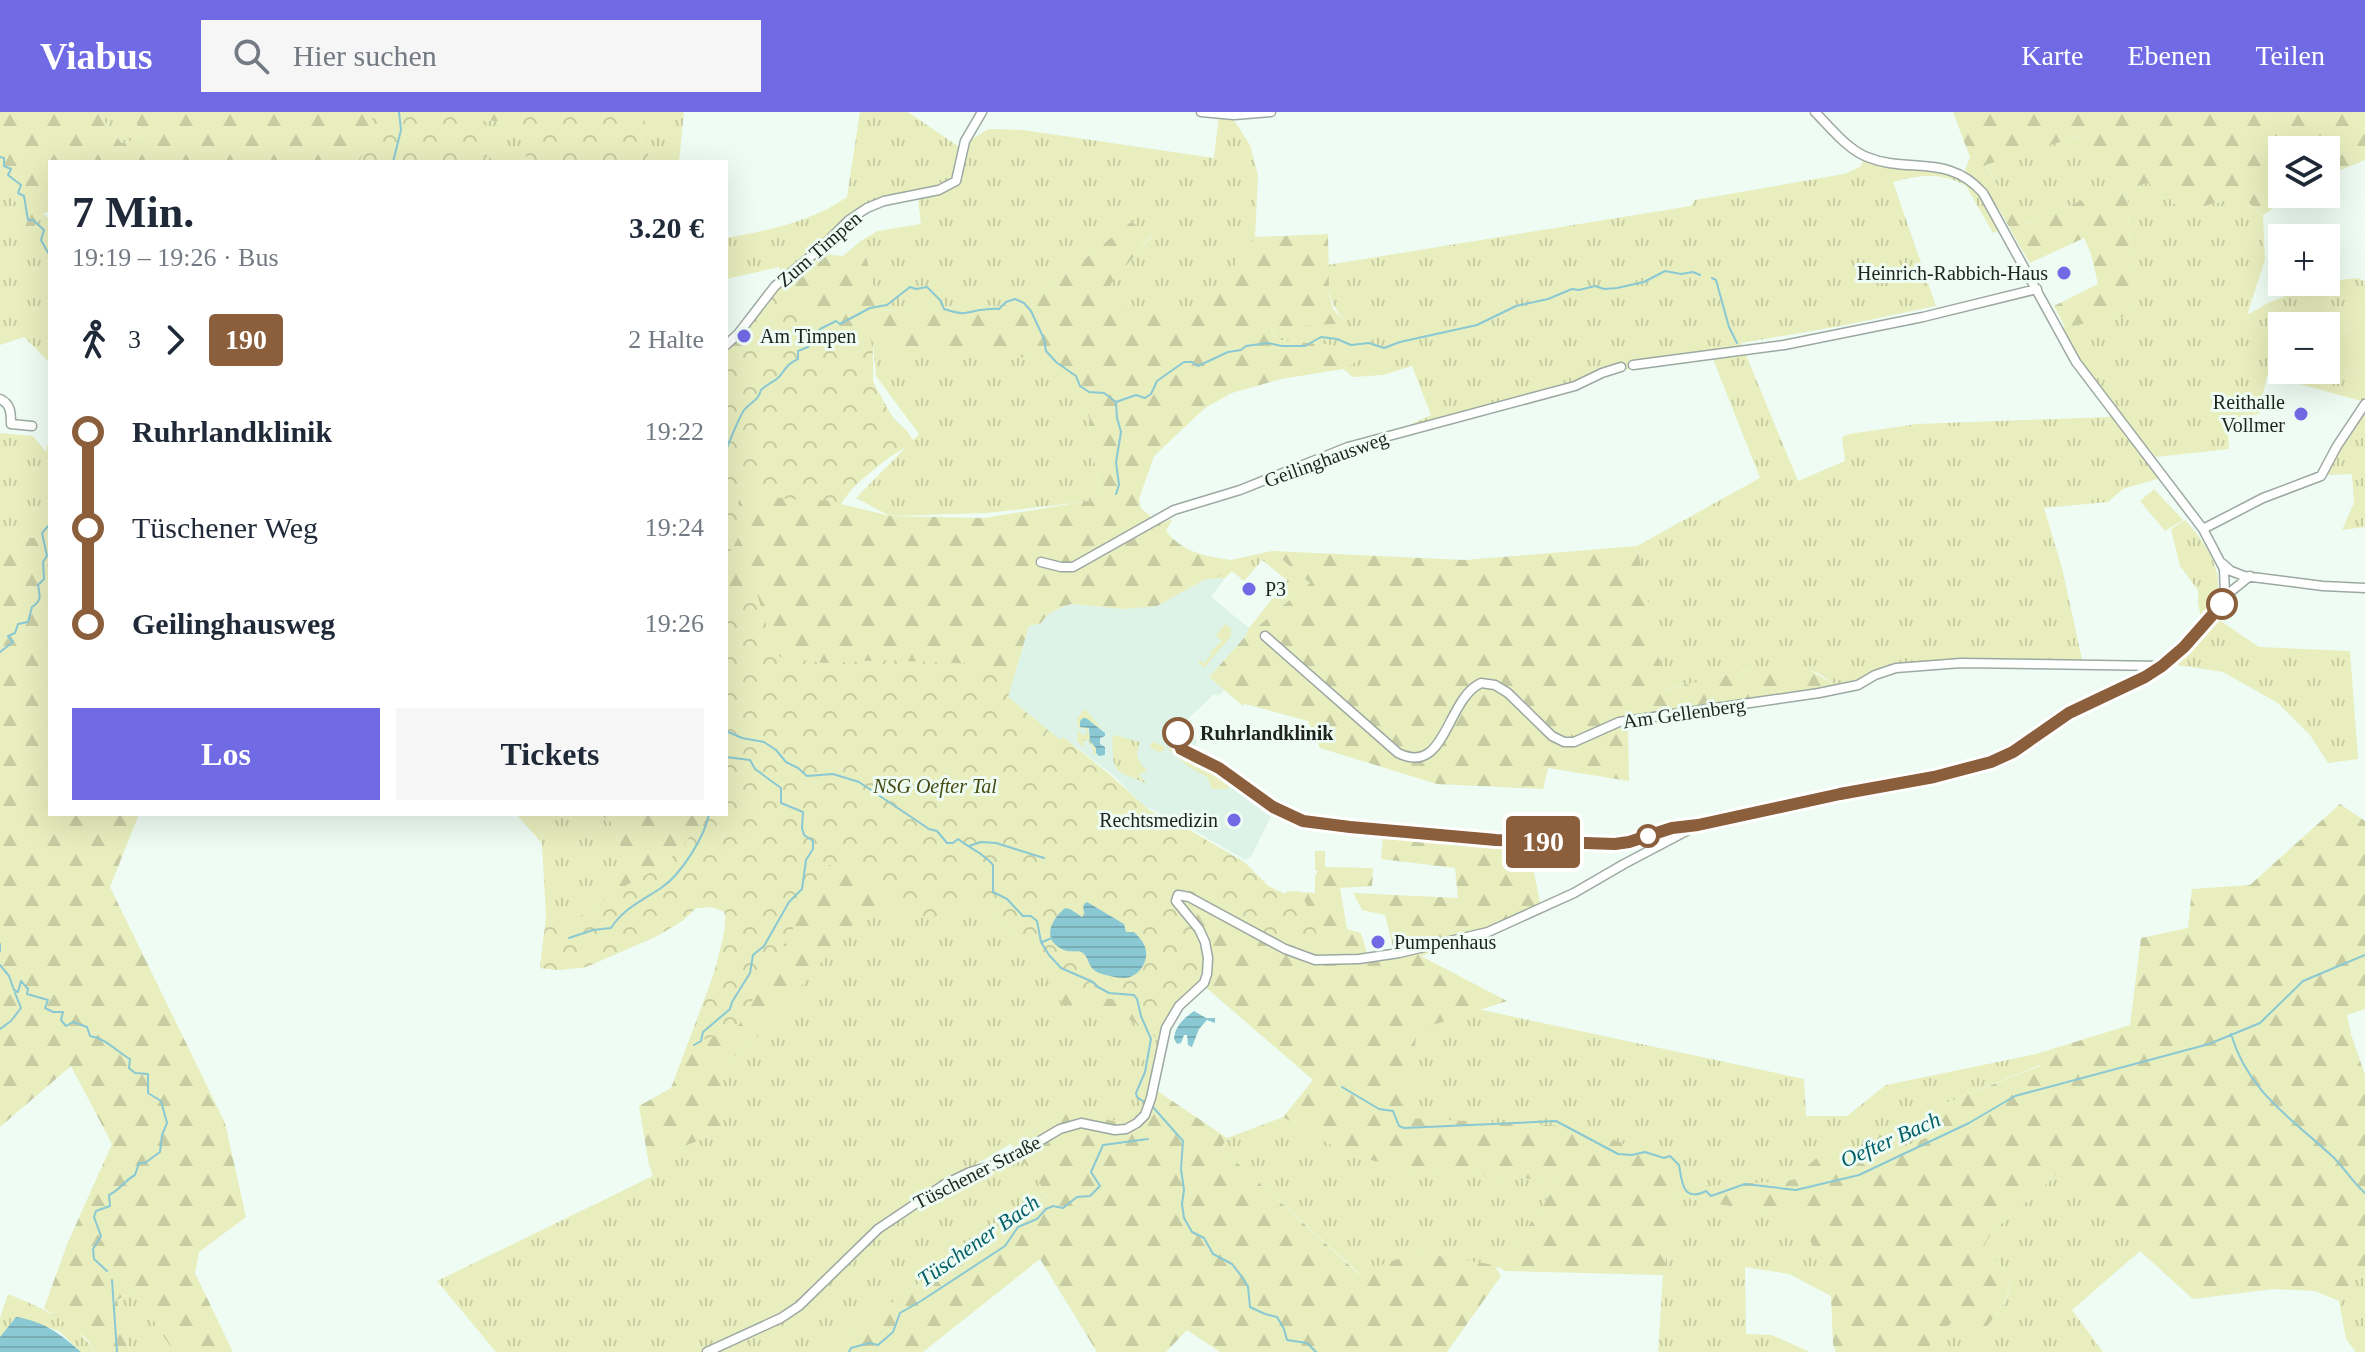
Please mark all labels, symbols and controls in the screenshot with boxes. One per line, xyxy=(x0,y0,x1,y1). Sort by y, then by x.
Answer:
search box xyxy=(201,20,761,92)
icon: search xyxy=(229,34,273,78)
text: Viabus xyxy=(40,35,153,77)
text: Hier suchen xyxy=(293,39,437,72)
text: Karte xyxy=(2021,40,2083,71)
text: Ebenen xyxy=(2127,40,2211,71)
text: Teilen xyxy=(2255,40,2325,71)
map controls xyxy=(2268,136,2340,384)
button: layers xyxy=(2268,136,2340,208)
text: 7 Min. xyxy=(72,188,194,237)
street label: Zum Timpen xyxy=(773,207,866,292)
text: 3.20 € xyxy=(629,211,704,244)
button: + xyxy=(2268,224,2340,296)
text: 19:19 – 19:26 · Bus xyxy=(72,243,279,272)
place label: Heinrich-Rabbich-Haus xyxy=(1857,262,2048,284)
marker: Heinrich-Rabbich-Haus xyxy=(2055,264,2073,282)
button: − xyxy=(2268,312,2340,384)
icon: walk xyxy=(72,318,116,362)
icon: forward xyxy=(153,318,197,362)
text: 190 xyxy=(225,324,267,355)
text: 3 xyxy=(128,325,141,354)
text: 2 Halte xyxy=(628,325,704,354)
place label: Am Timpen xyxy=(760,325,856,348)
marker: Am Timpen xyxy=(735,327,753,345)
place label: Reithalle Vollmer xyxy=(2213,391,2285,436)
marker: Reithalle Vollmer xyxy=(2292,405,2310,423)
text: Ruhrlandklinik xyxy=(132,415,332,448)
text: 19:22 xyxy=(645,417,704,446)
street label: Geilinghausweg xyxy=(1261,426,1391,493)
text: Tüschener Weg xyxy=(132,511,318,544)
text: 19:24 xyxy=(645,513,704,542)
place label: P3 xyxy=(1265,578,1286,600)
marker: P3 xyxy=(1240,580,1258,598)
unlabelled marker xyxy=(2207,589,2237,619)
text: Geilinghausweg xyxy=(132,607,335,640)
text: 19:26 xyxy=(645,609,704,638)
street label: Am Gellenberg xyxy=(1621,694,1747,733)
button: Los xyxy=(72,708,380,800)
button: Tickets xyxy=(396,708,704,800)
marker: Ruhrlandklinik xyxy=(1163,718,1193,748)
place label: Ruhrlandklinik xyxy=(1200,722,1334,744)
park label: NSG Oefter Tal xyxy=(872,775,997,798)
place label: Rechtsmedizin xyxy=(1099,809,1218,831)
marker: Rechtsmedizin xyxy=(1225,811,1243,829)
line badge: 190 xyxy=(1497,816,1589,868)
unlabelled marker xyxy=(1637,825,1659,847)
text: 190 xyxy=(1522,826,1564,857)
place label: Pumpenhaus xyxy=(1394,931,1496,954)
marker: Pumpenhaus xyxy=(1369,933,1387,951)
water label: Oefter Bach xyxy=(1836,1106,1944,1173)
street label: Tüschener Straße xyxy=(910,1131,1044,1213)
water label: Tüschener Bach xyxy=(913,1189,1044,1291)

